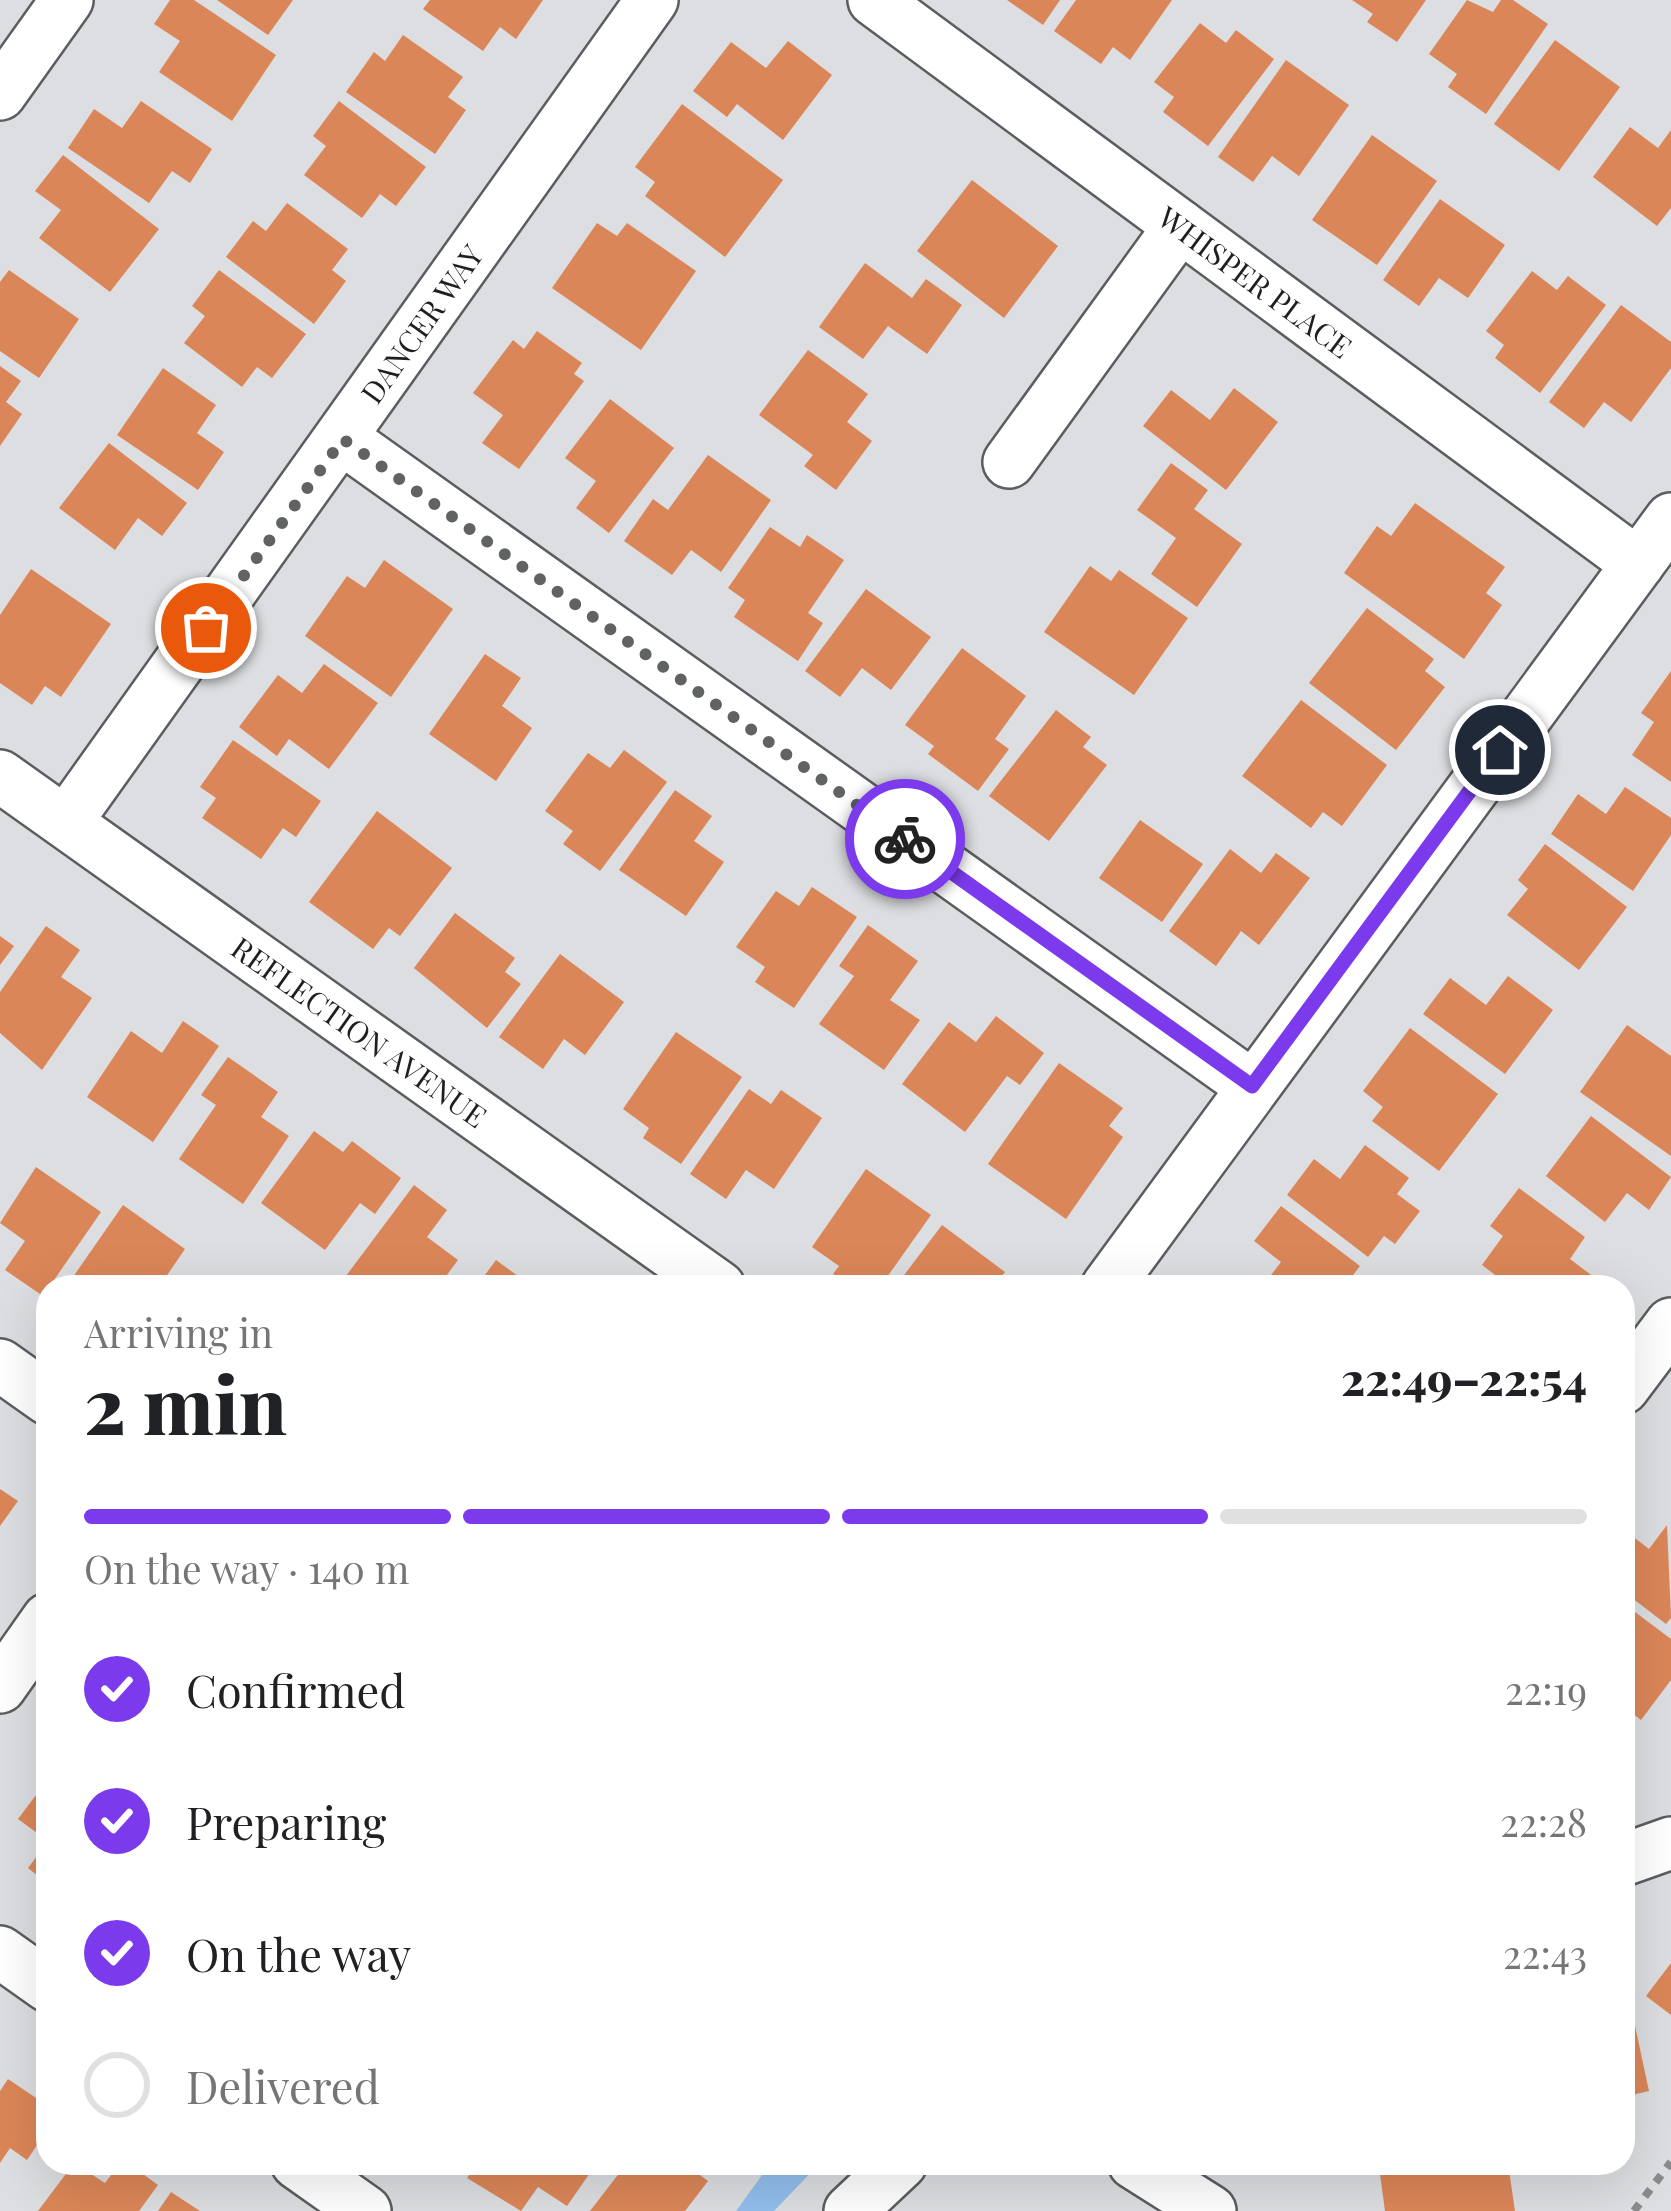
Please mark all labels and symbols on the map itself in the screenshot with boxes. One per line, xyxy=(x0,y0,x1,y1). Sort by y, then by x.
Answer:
street label: WHISPER PLACE xyxy=(1150,196,1360,366)
street label: DANCER WAY xyxy=(351,236,492,411)
pin xyxy=(155,577,257,679)
pin xyxy=(1449,699,1551,801)
courier xyxy=(845,779,965,899)
street label: REFLECTION AVENUE xyxy=(224,927,495,1136)

